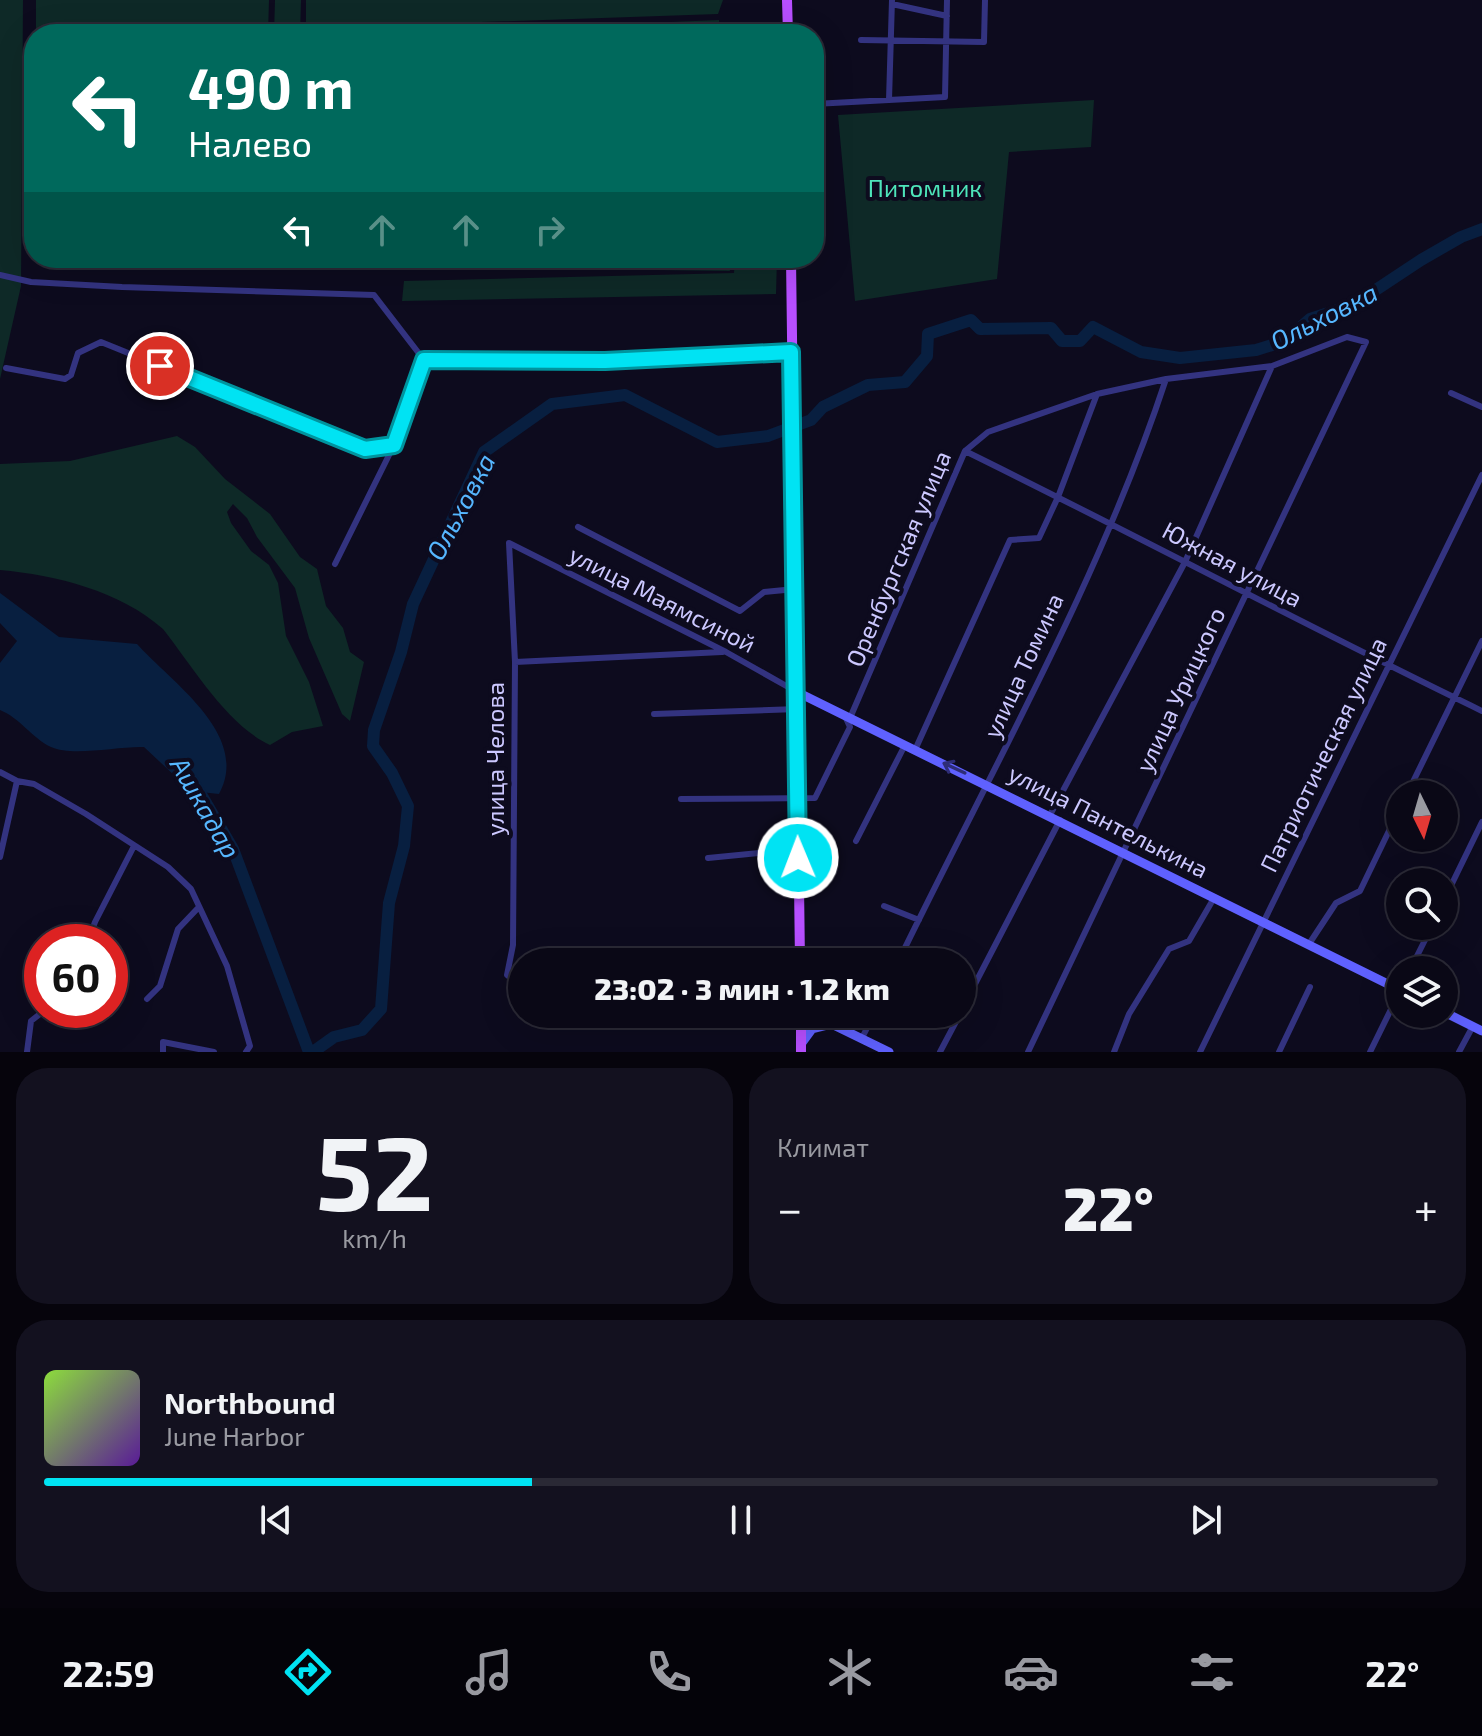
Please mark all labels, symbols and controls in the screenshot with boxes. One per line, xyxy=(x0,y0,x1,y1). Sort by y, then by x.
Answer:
text: 490 m xyxy=(188,53,353,120)
icon: left xyxy=(56,56,160,160)
text: Налево xyxy=(188,121,312,164)
park label: Питомник xyxy=(868,173,982,202)
icon: left xyxy=(276,208,320,252)
icon: ahead xyxy=(360,208,404,252)
icon: ahead xyxy=(444,208,488,252)
icon: right xyxy=(528,208,572,252)
water label: Ольховка xyxy=(1265,276,1382,356)
pin xyxy=(126,332,194,400)
icon: arrive xyxy=(138,344,182,388)
street label: Оренбургская улица xyxy=(839,446,957,671)
water label: Ольховка xyxy=(419,448,501,565)
street label: Южная улица xyxy=(1158,515,1307,613)
street label: улица Маямсиной xyxy=(564,539,761,659)
street label: улица Томина xyxy=(976,588,1070,743)
street label: улица Урицкого xyxy=(1129,602,1231,777)
street label: Патриотическая улица xyxy=(1253,632,1393,877)
street label: улица Челова xyxy=(480,682,510,836)
water label: Ашкадар xyxy=(164,750,248,863)
street label: улица Пантелькина xyxy=(1004,758,1213,884)
one-way arrow xyxy=(943,760,967,775)
north arrow xyxy=(1386,780,1458,852)
map controls xyxy=(1386,780,1458,1028)
position arrow xyxy=(756,816,840,900)
button: search xyxy=(1386,868,1458,940)
speed limit sign: 60 xyxy=(24,924,128,1028)
button: layers xyxy=(1386,956,1458,1028)
text: 23:02 · 3 мин · 1.2 km xyxy=(594,970,890,1006)
text: 52 xyxy=(316,1107,433,1232)
text: Климат xyxy=(777,1131,869,1162)
text: 22° xyxy=(1063,1171,1154,1243)
text: − xyxy=(777,1181,803,1234)
text: + xyxy=(1414,1181,1438,1234)
text: km/h xyxy=(342,1222,407,1253)
text: Northbound xyxy=(164,1384,336,1420)
text: June Harbor xyxy=(164,1420,305,1451)
icon: previous xyxy=(254,1498,298,1542)
icon: pause xyxy=(719,1498,763,1542)
icon: next xyxy=(1184,1498,1228,1542)
icon: directions xyxy=(280,1644,336,1700)
icon: music xyxy=(461,1644,517,1700)
icon: phone xyxy=(641,1644,697,1700)
icon: climate xyxy=(822,1644,878,1700)
icon: car xyxy=(1003,1644,1059,1700)
icon: filters xyxy=(1184,1644,1240,1700)
text: 22:59 xyxy=(62,1651,155,1694)
text: 22° xyxy=(1365,1651,1419,1694)

